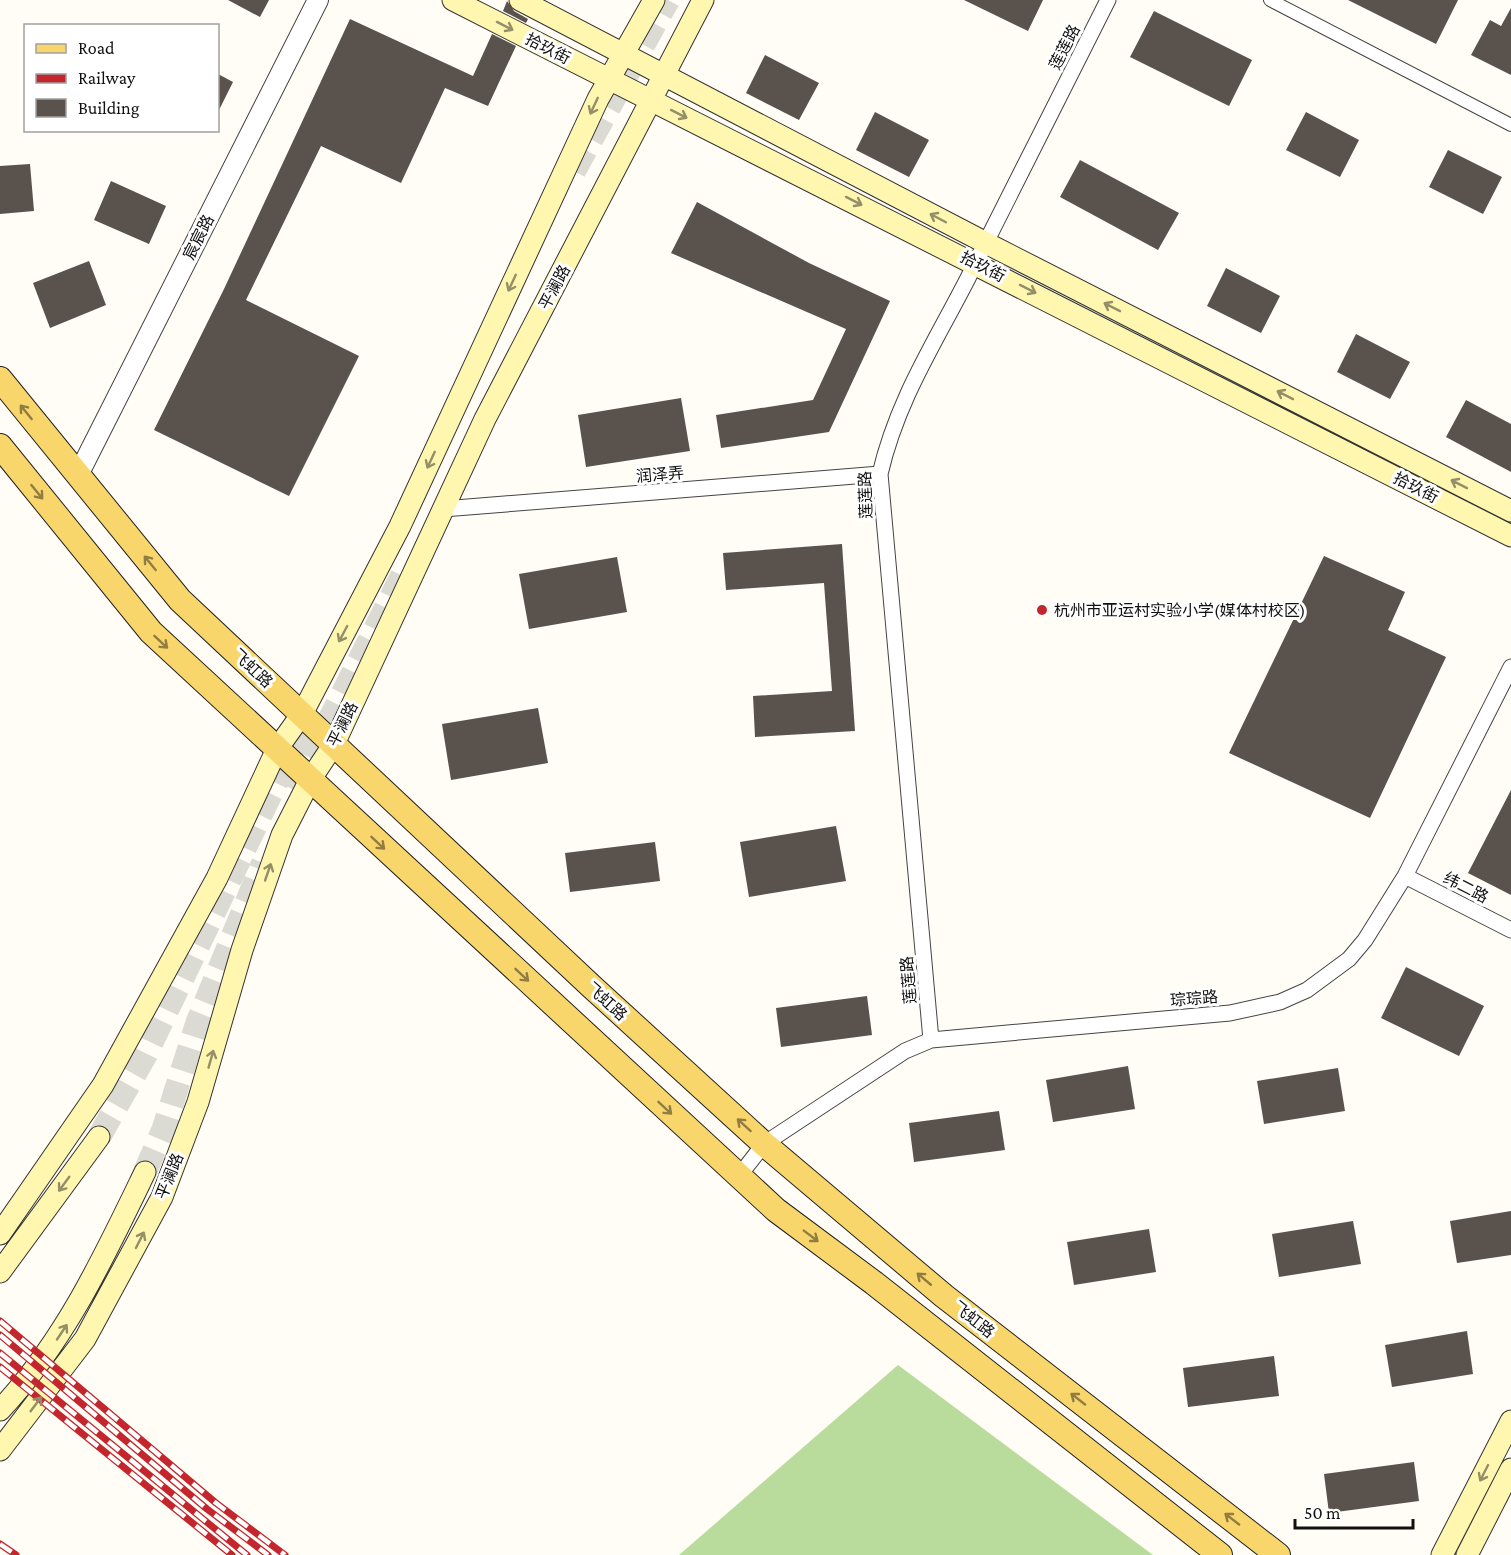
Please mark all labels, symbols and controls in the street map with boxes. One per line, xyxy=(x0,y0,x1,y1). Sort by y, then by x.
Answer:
one-way arrow xyxy=(496,21,514,33)
street label: 莲莲路 xyxy=(1046,22,1083,72)
legend xyxy=(24,24,219,132)
street label: 拾玖街 xyxy=(523,30,573,67)
text: Road xyxy=(78,38,115,58)
text: Railway xyxy=(78,68,136,88)
one-way arrow xyxy=(588,96,600,114)
text: Building xyxy=(78,98,140,118)
one-way arrow xyxy=(670,109,688,120)
one-way arrow xyxy=(844,196,862,208)
one-way arrow xyxy=(929,211,947,223)
street label: 宸宸路 xyxy=(180,212,217,262)
street label: 拾玖街 xyxy=(958,248,1008,285)
street label: 平澜路 xyxy=(536,262,573,312)
one-way arrow xyxy=(506,273,518,291)
one-way arrow xyxy=(1018,284,1036,295)
one-way arrow xyxy=(1103,301,1121,312)
one-way arrow xyxy=(1277,389,1295,401)
one-way arrow xyxy=(20,404,33,420)
one-way arrow xyxy=(424,451,435,469)
street label: 润泽弄 xyxy=(635,464,685,485)
street label: 拾玖街 xyxy=(1391,469,1441,506)
street label: 莲莲路 xyxy=(856,471,875,519)
one-way arrow xyxy=(1451,478,1468,490)
one-way arrow xyxy=(30,483,43,499)
one-way arrow xyxy=(143,555,156,571)
place label: 杭州市亚运村实验小学(媒体村校区) xyxy=(1054,602,1305,620)
marker: 杭州市亚运村实验小学(媒体村校区) xyxy=(1035,603,1049,617)
one-way arrow xyxy=(337,625,349,643)
one-way arrow xyxy=(154,634,169,649)
street label: 飞虹路 xyxy=(229,646,276,691)
street label: 平澜路 xyxy=(324,699,361,750)
one-way arrow xyxy=(371,836,386,850)
one-way arrow xyxy=(264,863,275,882)
street label: 纬二路 xyxy=(1441,869,1491,906)
street label: 莲莲路 xyxy=(898,955,919,1005)
one-way arrow xyxy=(514,968,529,983)
street label: 飞虹路 xyxy=(583,979,630,1024)
street label: 琮琮路 xyxy=(1169,987,1219,1009)
one-way arrow xyxy=(206,1049,217,1068)
one-way arrow xyxy=(657,1101,672,1115)
one-way arrow xyxy=(737,1118,752,1132)
street label: 平澜路 xyxy=(153,1151,186,1202)
one-way arrow xyxy=(58,1176,70,1192)
one-way arrow xyxy=(803,1230,819,1243)
one-way arrow xyxy=(135,1231,146,1249)
one-way arrow xyxy=(917,1272,932,1286)
street label: 飞虹路 xyxy=(950,1298,998,1341)
one-way arrow xyxy=(56,1324,68,1340)
one-way arrow xyxy=(1070,1393,1086,1406)
one-way arrow xyxy=(30,1397,42,1413)
one-way arrow xyxy=(1478,1464,1489,1482)
scale bar xyxy=(1295,1492,1414,1530)
text: 50 m xyxy=(1304,1503,1341,1523)
one-way arrow xyxy=(1224,1512,1240,1525)

